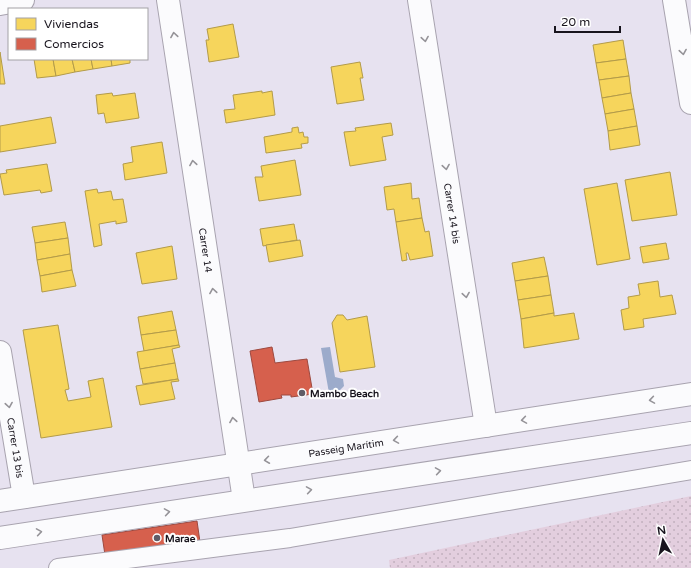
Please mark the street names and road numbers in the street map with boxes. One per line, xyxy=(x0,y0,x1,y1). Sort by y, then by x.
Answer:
street label: Carrer 14 bis xyxy=(441,182,462,245)
street label: Carrer 14 xyxy=(196,227,214,273)
street label: Carrer 13 bis xyxy=(4,417,26,479)
street label: Passeig Marítim xyxy=(308,437,384,460)

